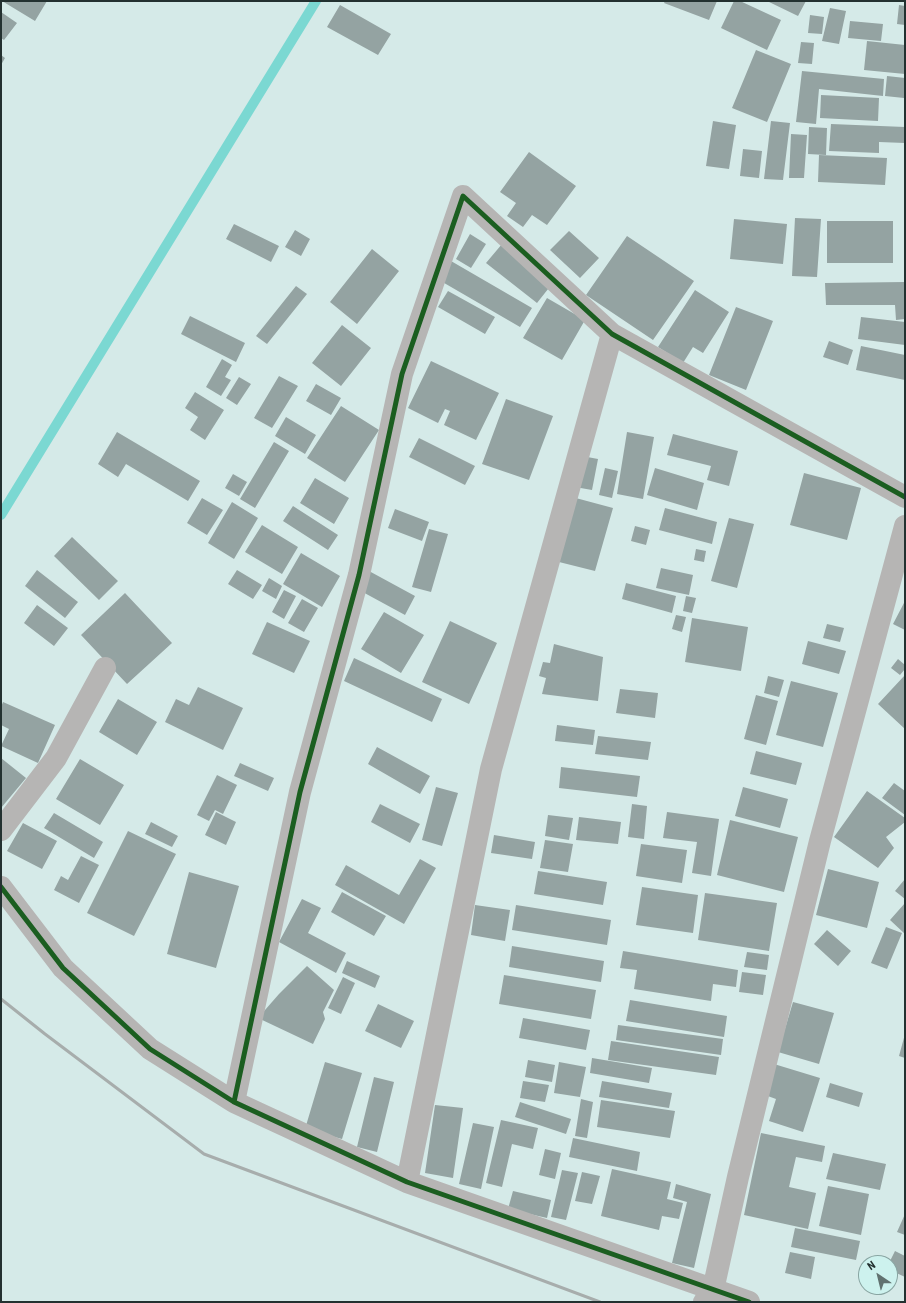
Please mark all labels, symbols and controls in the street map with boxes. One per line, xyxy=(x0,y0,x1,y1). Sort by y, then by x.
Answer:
north arrow xyxy=(858,1255,898,1295)
text: N xyxy=(865,1258,878,1273)

